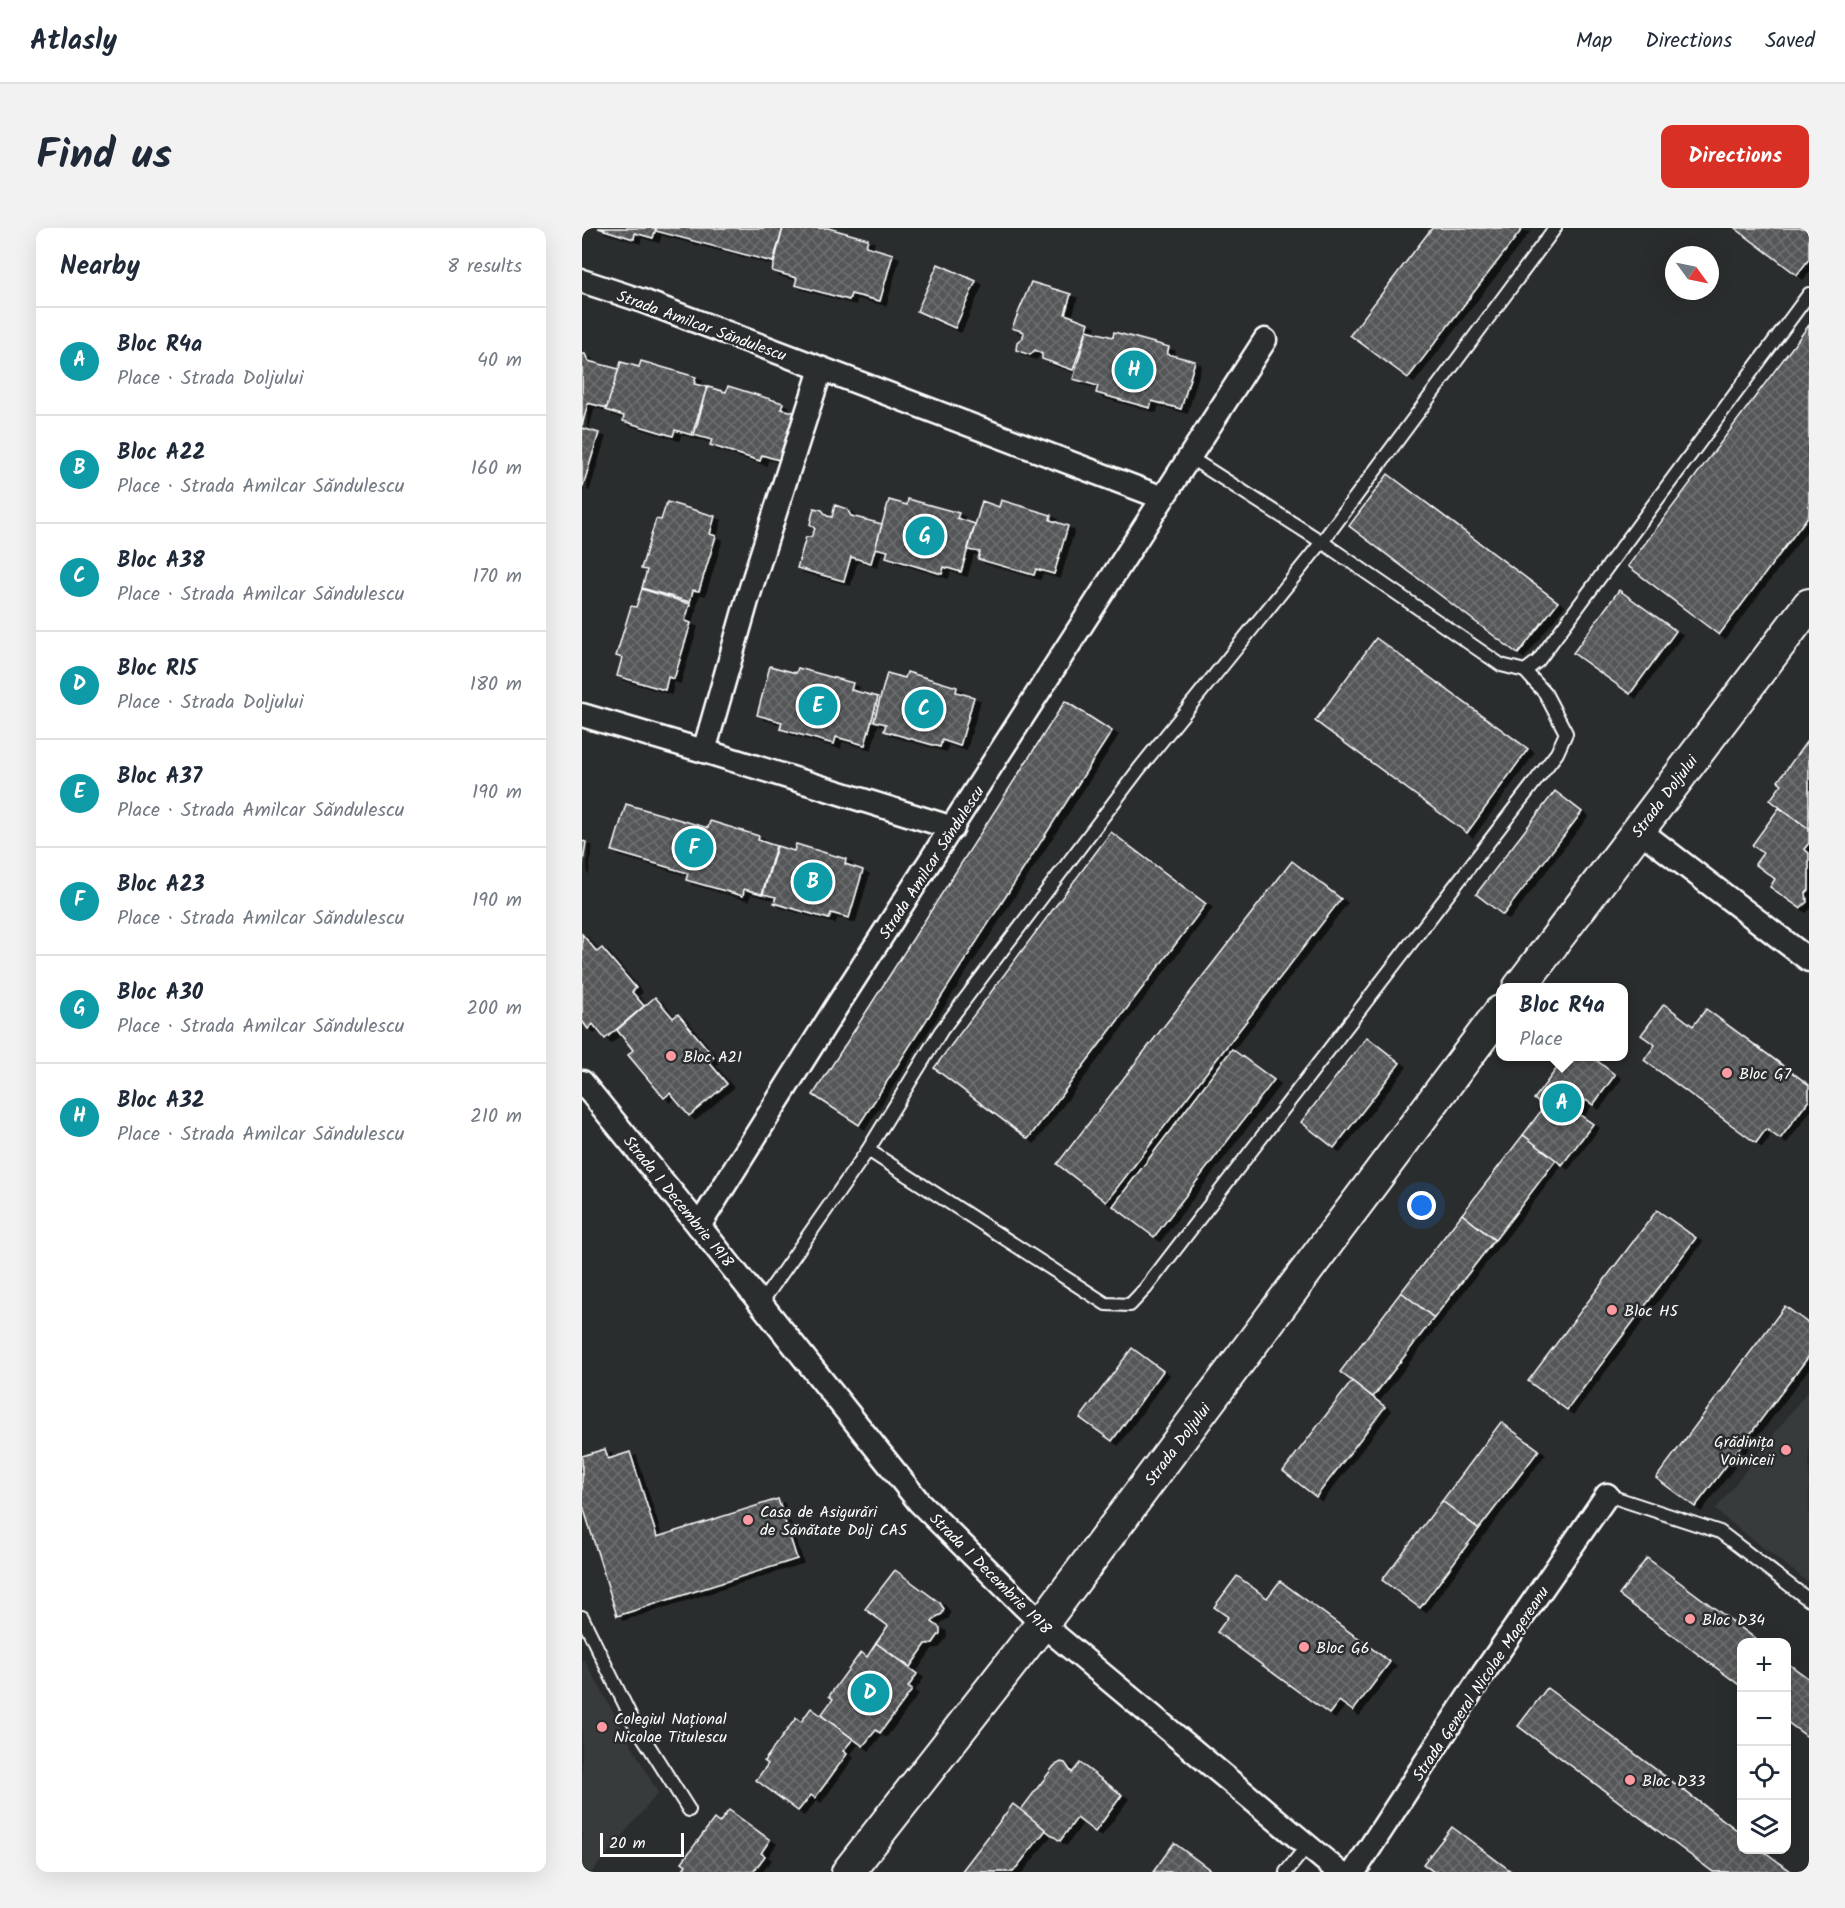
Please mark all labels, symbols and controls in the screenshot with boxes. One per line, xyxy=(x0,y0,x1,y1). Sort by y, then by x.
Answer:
text: Atlasly xyxy=(30,19,117,64)
text: Map xyxy=(1576,25,1612,58)
text: Directions xyxy=(1645,25,1732,58)
text: Saved xyxy=(1765,25,1815,58)
text: Find us xyxy=(36,123,172,190)
button: Directions xyxy=(1661,125,1809,188)
text: Nearby xyxy=(60,246,140,288)
north arrow xyxy=(1665,246,1719,300)
text: 8 results xyxy=(447,251,522,283)
street label: Strada Amilcar Săndulescu xyxy=(613,284,790,369)
text: Bloc R4a xyxy=(117,328,202,363)
text: A xyxy=(73,345,86,377)
text: 40 m xyxy=(477,345,522,377)
pin: H xyxy=(1114,348,1154,392)
text: Place · Strada Doljului xyxy=(117,363,303,395)
text: Bloc A22 xyxy=(117,436,205,471)
text: B xyxy=(73,453,86,485)
text: 160 m xyxy=(471,453,522,485)
text: Place · Strada Amilcar Săndulescu xyxy=(117,471,404,503)
pin: G xyxy=(906,514,944,558)
text: Bloc A38 xyxy=(117,544,205,579)
text: C xyxy=(73,561,86,593)
text: 170 m xyxy=(473,561,522,593)
text: Place · Strada Amilcar Săndulescu xyxy=(117,579,404,611)
text: Bloc R15 xyxy=(117,652,197,687)
text: D xyxy=(73,669,86,701)
text: 180 m xyxy=(470,669,522,701)
pin: E xyxy=(798,684,838,728)
pin: C xyxy=(904,686,944,732)
text: Place · Strada Doljului xyxy=(117,687,303,719)
street label: Strada Doljului xyxy=(1626,749,1705,844)
text: Bloc A37 xyxy=(117,760,202,795)
text: E xyxy=(74,777,85,809)
text: 190 m xyxy=(472,777,522,809)
street label: Strada Amilcar Săndulescu xyxy=(873,781,992,945)
text: Place · Strada Amilcar Săndulescu xyxy=(117,795,404,827)
pin: F xyxy=(674,826,714,870)
pin: B xyxy=(794,860,832,904)
text: Bloc A23 xyxy=(117,868,205,903)
text: F xyxy=(74,885,85,917)
text: 190 m xyxy=(472,885,522,917)
text: Place · Strada Amilcar Săndulescu xyxy=(117,903,404,935)
text: Bloc A30 xyxy=(117,976,203,1011)
popup xyxy=(1496,983,1628,1061)
text: Bloc R4a xyxy=(1519,989,1605,1024)
text: G xyxy=(74,993,85,1025)
text: 200 m xyxy=(466,993,522,1025)
text: Place · Strada Amilcar Săndulescu xyxy=(117,1011,404,1043)
text: Place xyxy=(1519,1024,1562,1056)
place label: Bloc A21 xyxy=(683,1045,742,1070)
marker: Bloc A21 xyxy=(664,1049,678,1063)
place label: Bloc G7 xyxy=(1739,1062,1792,1087)
marker: Bloc G7 xyxy=(1720,1066,1734,1080)
pin: A xyxy=(1542,1080,1582,1126)
text: Bloc A32 xyxy=(117,1084,205,1119)
text: H xyxy=(73,1101,86,1133)
text: 210 m xyxy=(470,1101,522,1133)
text: Place · Strada Amilcar Săndulescu xyxy=(117,1119,404,1151)
street label: Strada 1 Decembrie 1918 xyxy=(617,1130,739,1274)
your location xyxy=(1407,1191,1436,1220)
place label: Bloc H5 xyxy=(1624,1299,1680,1324)
marker: Bloc H5 xyxy=(1605,1303,1619,1317)
street label: Strada Doljului xyxy=(1139,1397,1218,1492)
place label: Grădinița Voiniceii xyxy=(1714,1430,1775,1473)
marker: Grădinița Voiniceii xyxy=(1779,1443,1793,1457)
place label: Casa de Asigurări de Sănătate Dolj CAS xyxy=(760,1500,908,1543)
street label: Strada 1 Decembrie 1918 xyxy=(923,1507,1057,1641)
marker: Casa de Asigurări de Sănătate Dolj CAS xyxy=(741,1513,755,1527)
street label: Strada General Nicolae Magereanu xyxy=(1406,1581,1556,1786)
place label: Bloc D34 xyxy=(1702,1608,1765,1633)
marker: Bloc D34 xyxy=(1683,1612,1697,1626)
place label: Bloc G6 xyxy=(1316,1636,1370,1661)
map controls xyxy=(1737,1638,1791,1854)
button: + xyxy=(1737,1638,1791,1692)
marker: Bloc G6 xyxy=(1297,1640,1311,1654)
pin: D xyxy=(850,1670,890,1716)
button: − xyxy=(1737,1692,1791,1746)
place label: Colegiul Național Nicolae Titulescu xyxy=(614,1707,727,1750)
marker: Colegiul Național Nicolae Titulescu xyxy=(595,1720,609,1734)
button: locate xyxy=(1737,1746,1791,1800)
place label: Bloc D33 xyxy=(1642,1769,1706,1794)
marker: Bloc D33 xyxy=(1623,1773,1637,1787)
button: layers xyxy=(1737,1800,1791,1854)
scale bar xyxy=(600,1830,684,1858)
text: 20 m xyxy=(609,1831,645,1856)

